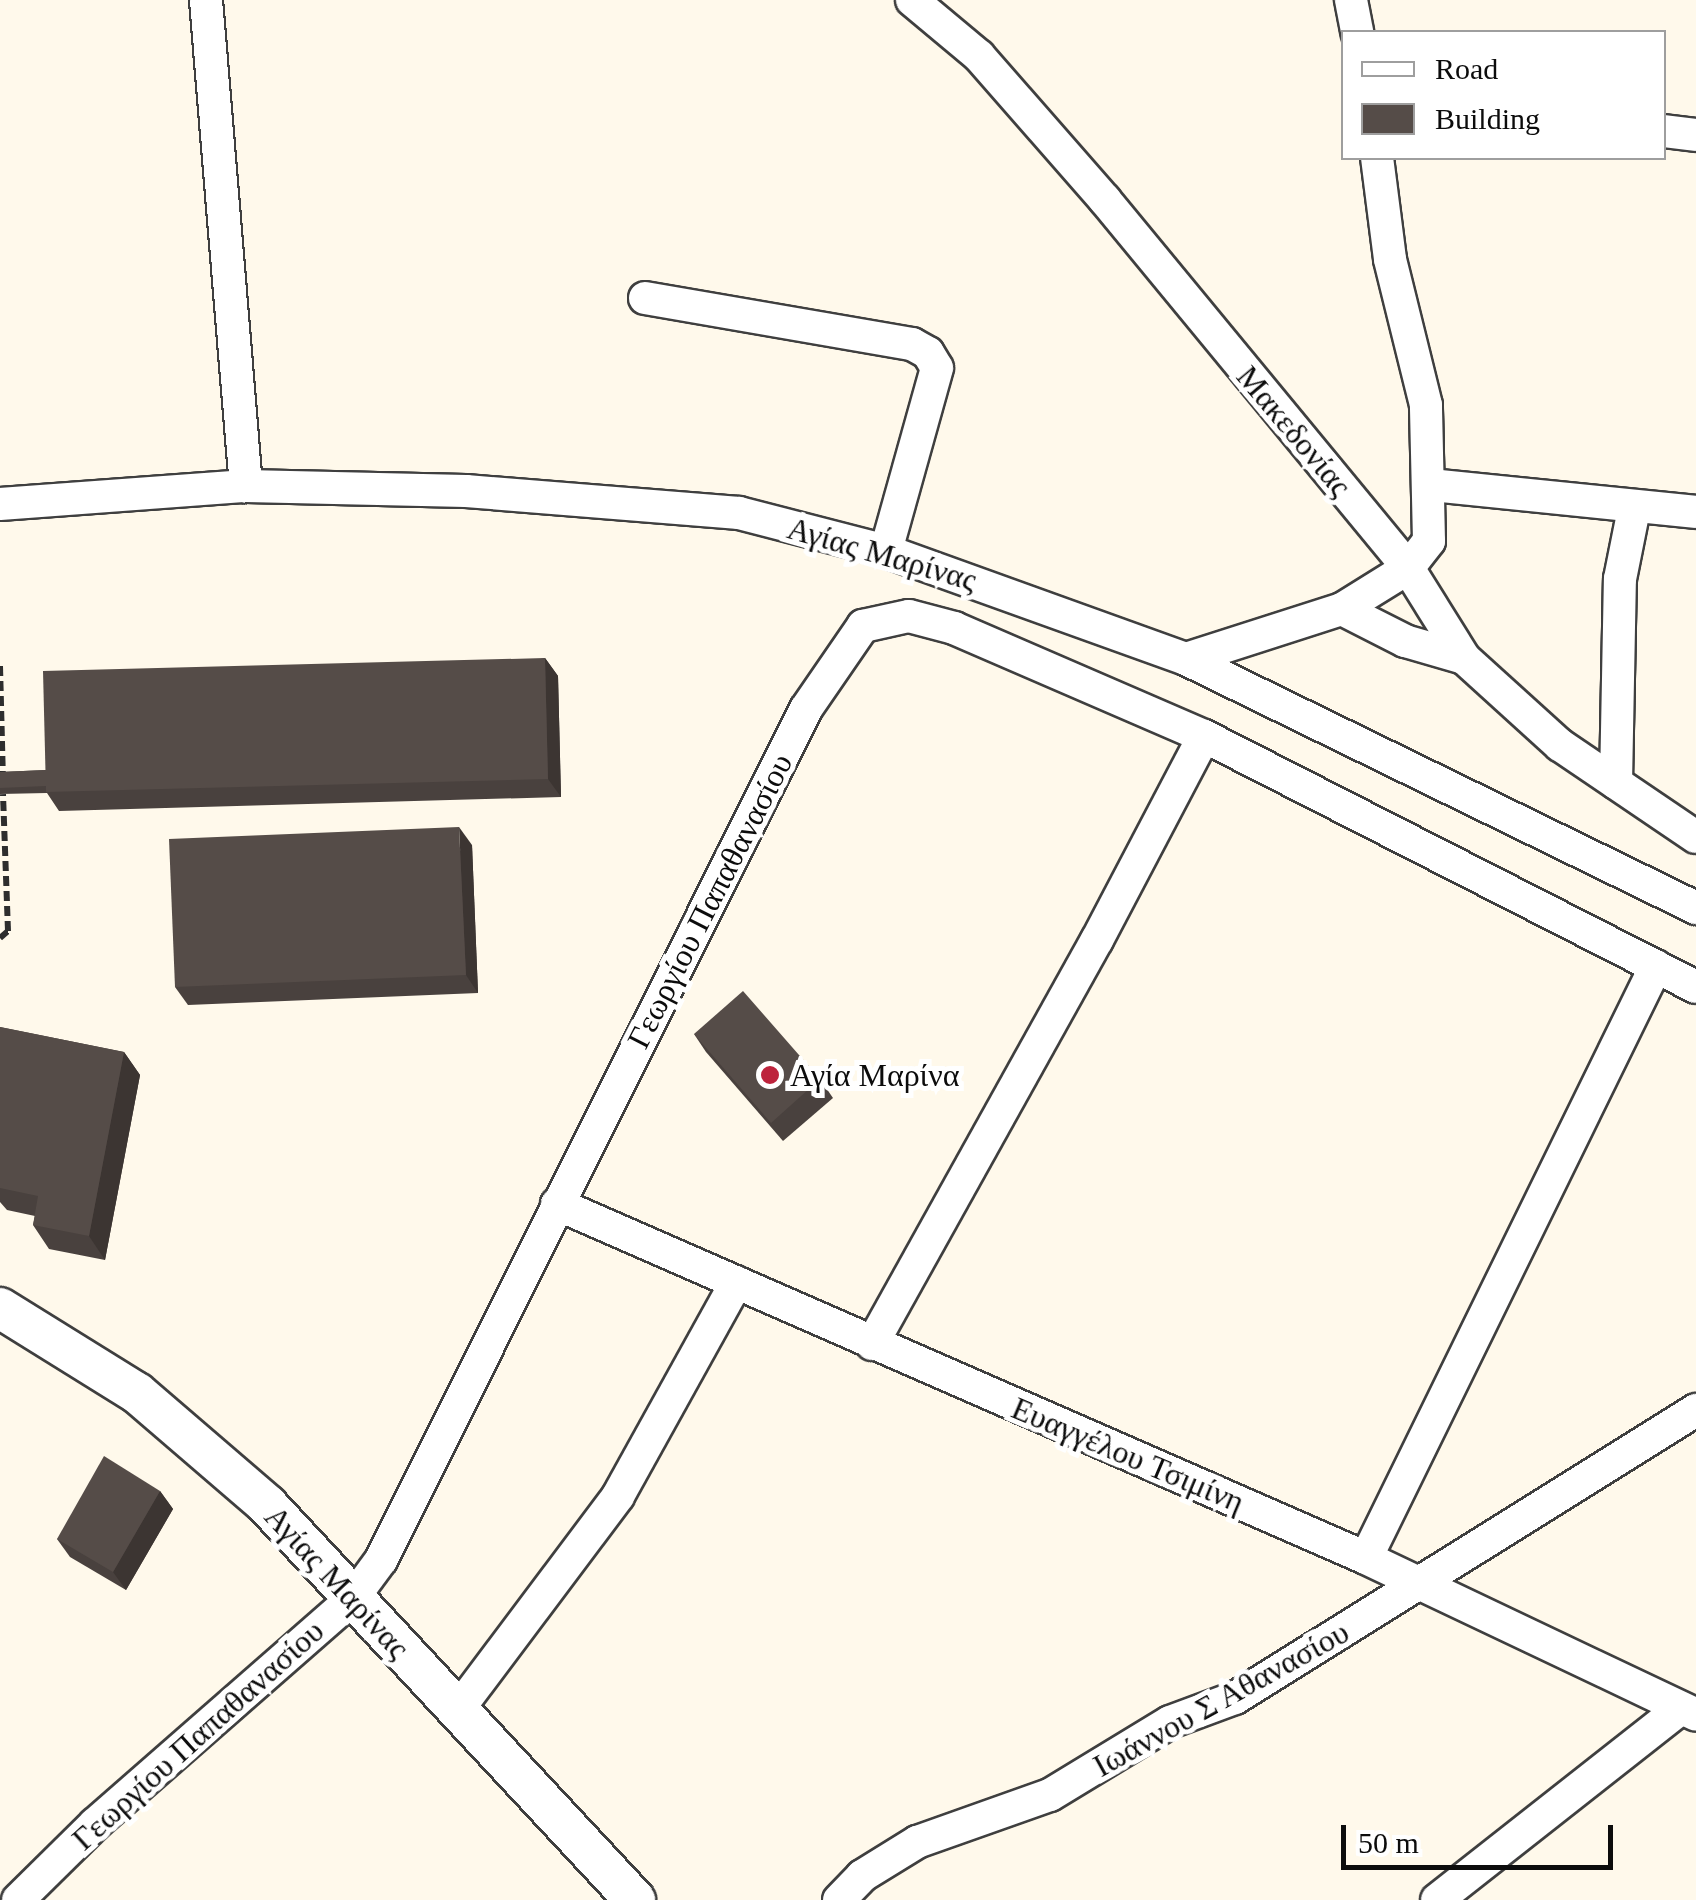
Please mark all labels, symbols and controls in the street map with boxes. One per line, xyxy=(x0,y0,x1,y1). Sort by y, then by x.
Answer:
legend xyxy=(1341,30,1666,160)
text: Road xyxy=(1435,52,1498,85)
text: Building xyxy=(1435,102,1540,135)
street label: Μακεδονίας xyxy=(1228,358,1360,504)
street label: Αγίας Μαρίνας xyxy=(783,509,981,599)
street label: Γεωργίου Παπαθανασίου xyxy=(619,747,801,1055)
place label: Αγία Μαρίνα xyxy=(790,1056,959,1094)
marker: Αγία Μαρίνα xyxy=(759,1064,781,1086)
street label: Ευαγγέλου Τσιμίνη xyxy=(1006,1389,1250,1521)
street label: Αγίας Μαρίνας xyxy=(257,1498,417,1666)
street label: Γεωργίου Παπαθανασίου xyxy=(64,1612,332,1858)
street label: Ιωάννου Σ Αθανασίου xyxy=(1086,1612,1356,1786)
scale bar xyxy=(1346,1805,1618,1867)
text: 50 m xyxy=(1358,1826,1419,1859)

